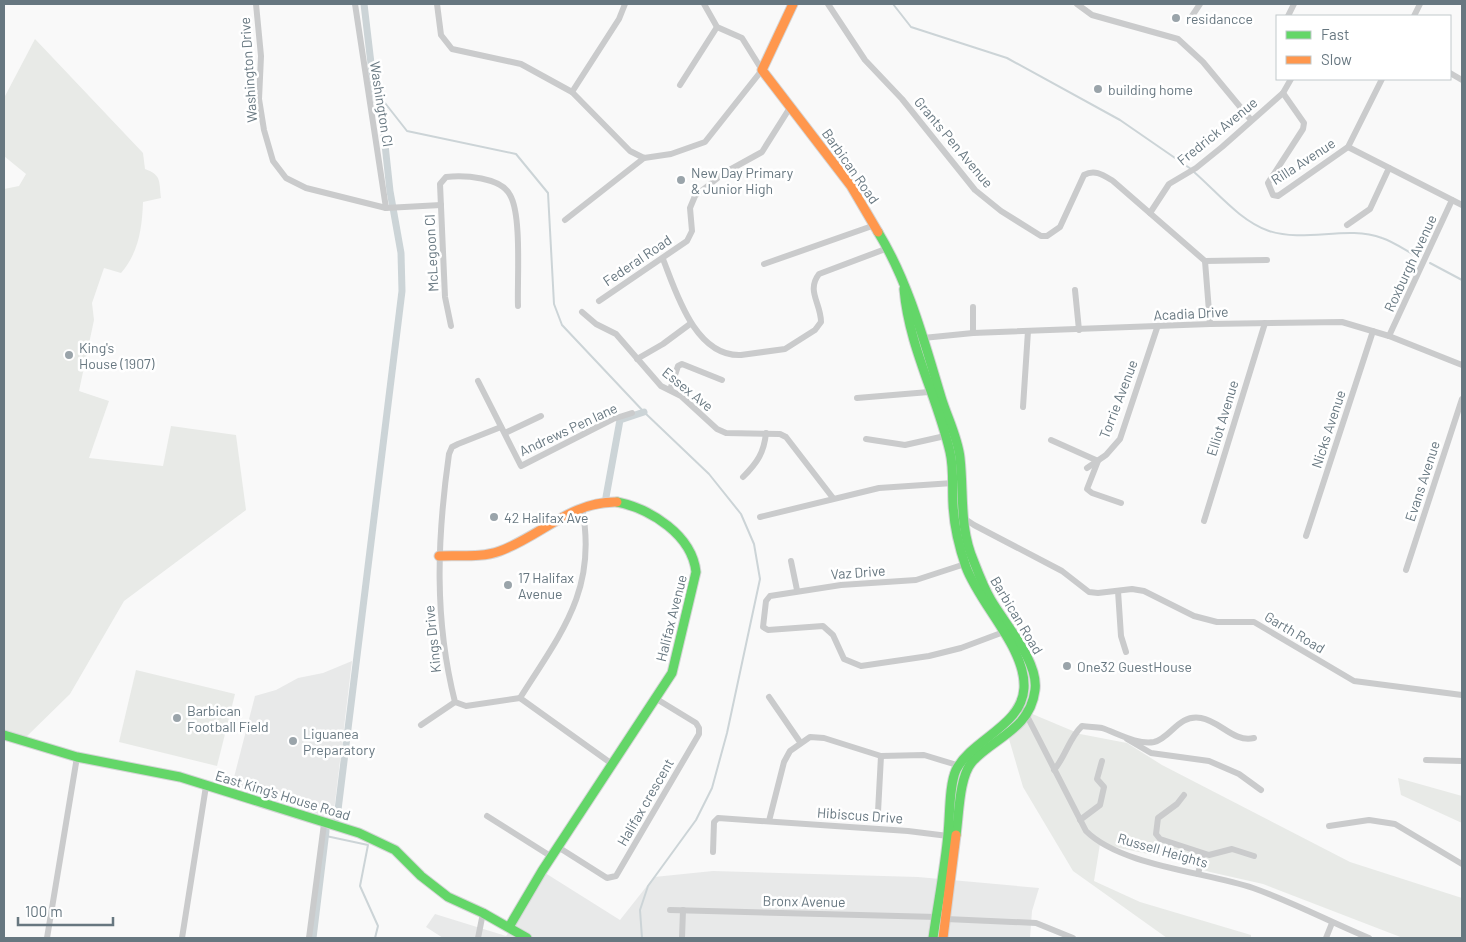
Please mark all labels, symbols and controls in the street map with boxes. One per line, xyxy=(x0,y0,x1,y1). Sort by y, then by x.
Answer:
place label: residancce xyxy=(1186,10,1253,27)
marker: residancce xyxy=(1170,12,1182,24)
legend xyxy=(1276,15,1451,80)
street label: Washington Drive xyxy=(236,17,260,123)
text: Fast xyxy=(1321,25,1349,43)
text: Slow xyxy=(1321,50,1352,68)
street label: Washington Cl xyxy=(367,60,397,148)
place label: building home xyxy=(1108,81,1193,98)
marker: building home xyxy=(1092,83,1104,95)
street label: Grants Pen Avenue xyxy=(911,93,997,191)
street label: Fredrick Avenue xyxy=(1174,94,1260,168)
street label: Barbican Road xyxy=(819,125,883,207)
street label: Rilla Avenue xyxy=(1268,134,1338,188)
place label: New Day Primary & Junior High xyxy=(691,164,794,197)
marker: New Day Primary & Junior High xyxy=(675,174,687,186)
street label: Roxburgh Avenue xyxy=(1380,212,1440,314)
street label: McLegoon Cl xyxy=(420,214,442,292)
street label: Federal Road xyxy=(599,231,675,289)
street label: Acadia Drive xyxy=(1153,303,1229,323)
place label: King's House (1907) xyxy=(79,339,155,372)
marker: King's House (1907) xyxy=(63,349,75,361)
street label: Torrie Avenue xyxy=(1095,357,1141,441)
street label: Essex Ave xyxy=(659,363,717,415)
street label: Elliot Avenue xyxy=(1202,378,1242,458)
street label: Nicks Avenue xyxy=(1307,388,1349,470)
street label: Andrews Pen lane xyxy=(516,399,620,459)
street label: Evans Avenue xyxy=(1401,439,1443,523)
place label: 42 Halifax Ave xyxy=(504,509,588,526)
marker: 42 Halifax Ave xyxy=(488,511,500,523)
street label: Vaz Drive xyxy=(830,562,886,582)
place label: 17 Halifax Avenue xyxy=(518,569,574,602)
street label: Halifax Avenue xyxy=(652,573,690,663)
street label: Barbican Road xyxy=(987,573,1047,657)
marker: 17 Halifax Avenue xyxy=(502,579,514,591)
street label: Kings Drive xyxy=(420,604,444,674)
street label: Garth Road xyxy=(1262,607,1328,657)
place label: One32 GuestHouse xyxy=(1077,658,1192,675)
marker: One32 GuestHouse xyxy=(1061,660,1073,672)
place label: Barbican Football Field xyxy=(187,702,269,735)
marker: Barbican Football Field xyxy=(171,712,183,724)
place label: Liguanea Preparatory xyxy=(303,725,376,758)
marker: Liguanea Preparatory xyxy=(287,735,299,747)
street label: Halifax crescent xyxy=(613,755,677,849)
street label: East King's House Road xyxy=(213,766,353,824)
street label: Hibiscus Drive xyxy=(816,804,904,826)
street label: Russell Heights xyxy=(1116,829,1210,871)
street label: Bronx Avenue xyxy=(762,892,846,910)
scale bar xyxy=(18,894,112,926)
text: 100 m xyxy=(25,902,63,920)

